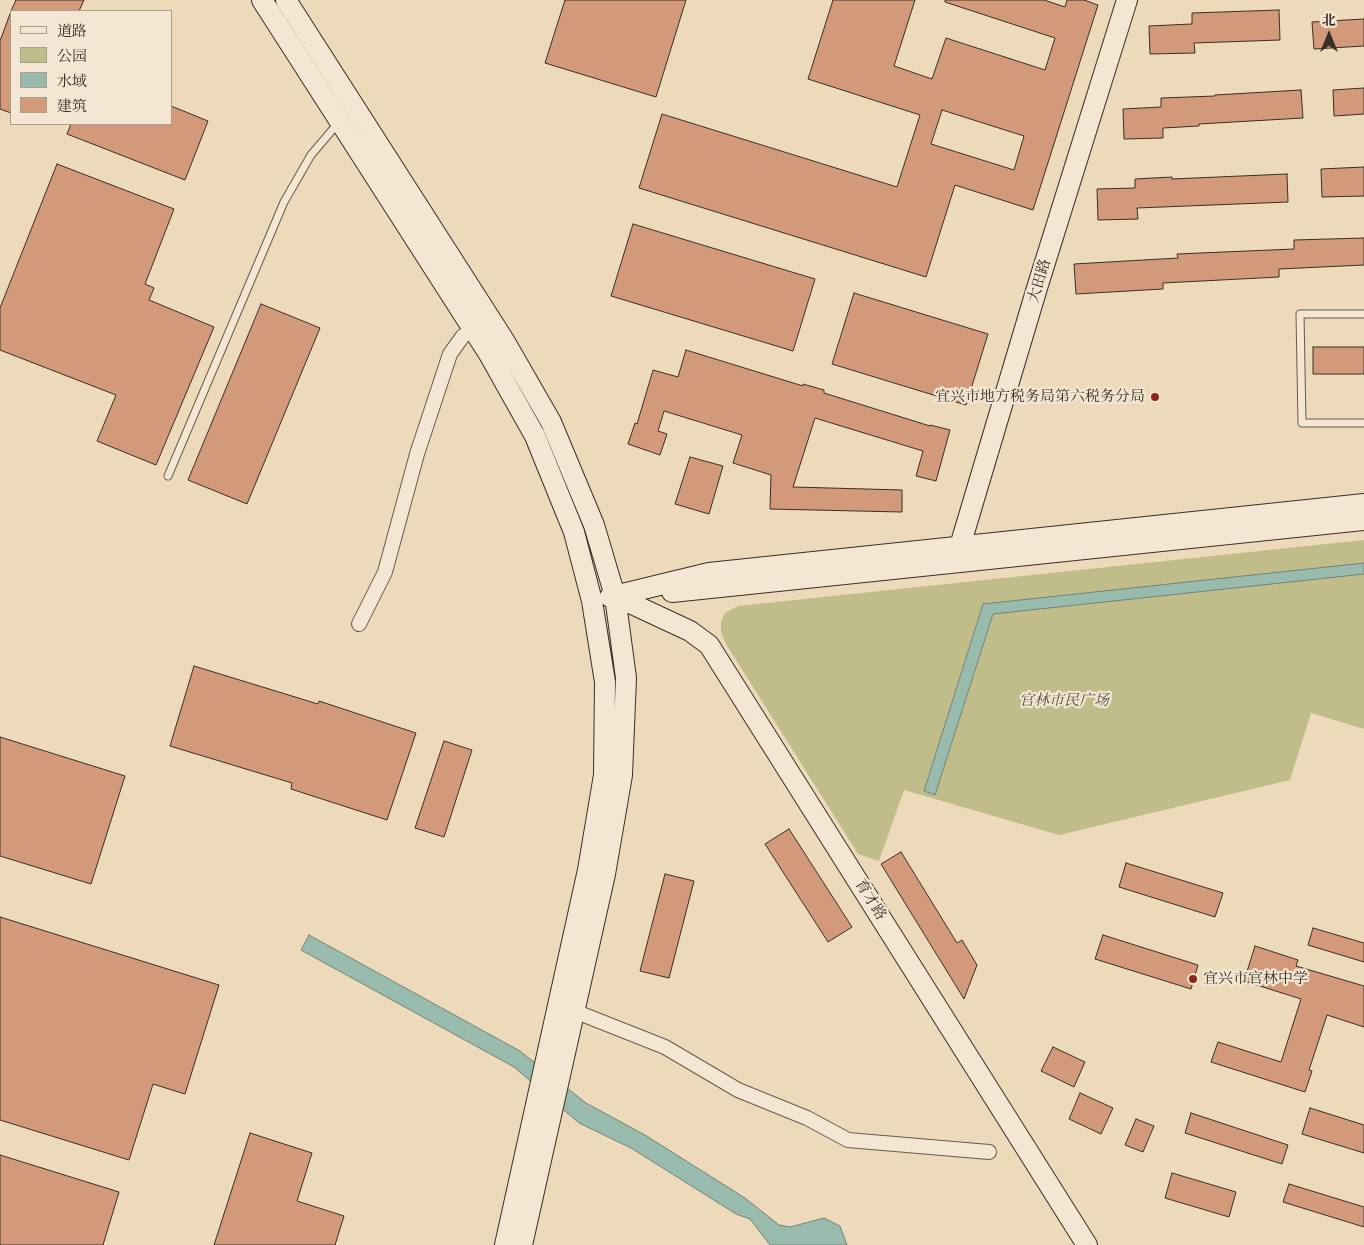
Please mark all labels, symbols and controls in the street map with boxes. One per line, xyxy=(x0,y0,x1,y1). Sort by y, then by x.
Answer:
legend xyxy=(10,10,172,125)
north arrow xyxy=(1304,10,1354,60)
text: 北 xyxy=(1322,10,1336,30)
text: 道路 xyxy=(57,20,87,41)
text: 公园 xyxy=(57,45,87,66)
text: 水域 xyxy=(57,70,87,91)
text: 建筑 xyxy=(57,95,87,116)
street label: 大田路 xyxy=(1025,257,1055,305)
place label: 宜兴市地方税务局第六税务分局 xyxy=(935,388,1145,406)
marker: 宜兴市地方税务局第六税务分局 xyxy=(1149,391,1161,403)
park label: 官林市民广场 xyxy=(1019,692,1109,710)
street label: 育才路 xyxy=(850,876,890,924)
place label: 宜兴市官林中学 xyxy=(1203,970,1308,988)
marker: 宜兴市官林中学 xyxy=(1187,973,1199,985)

